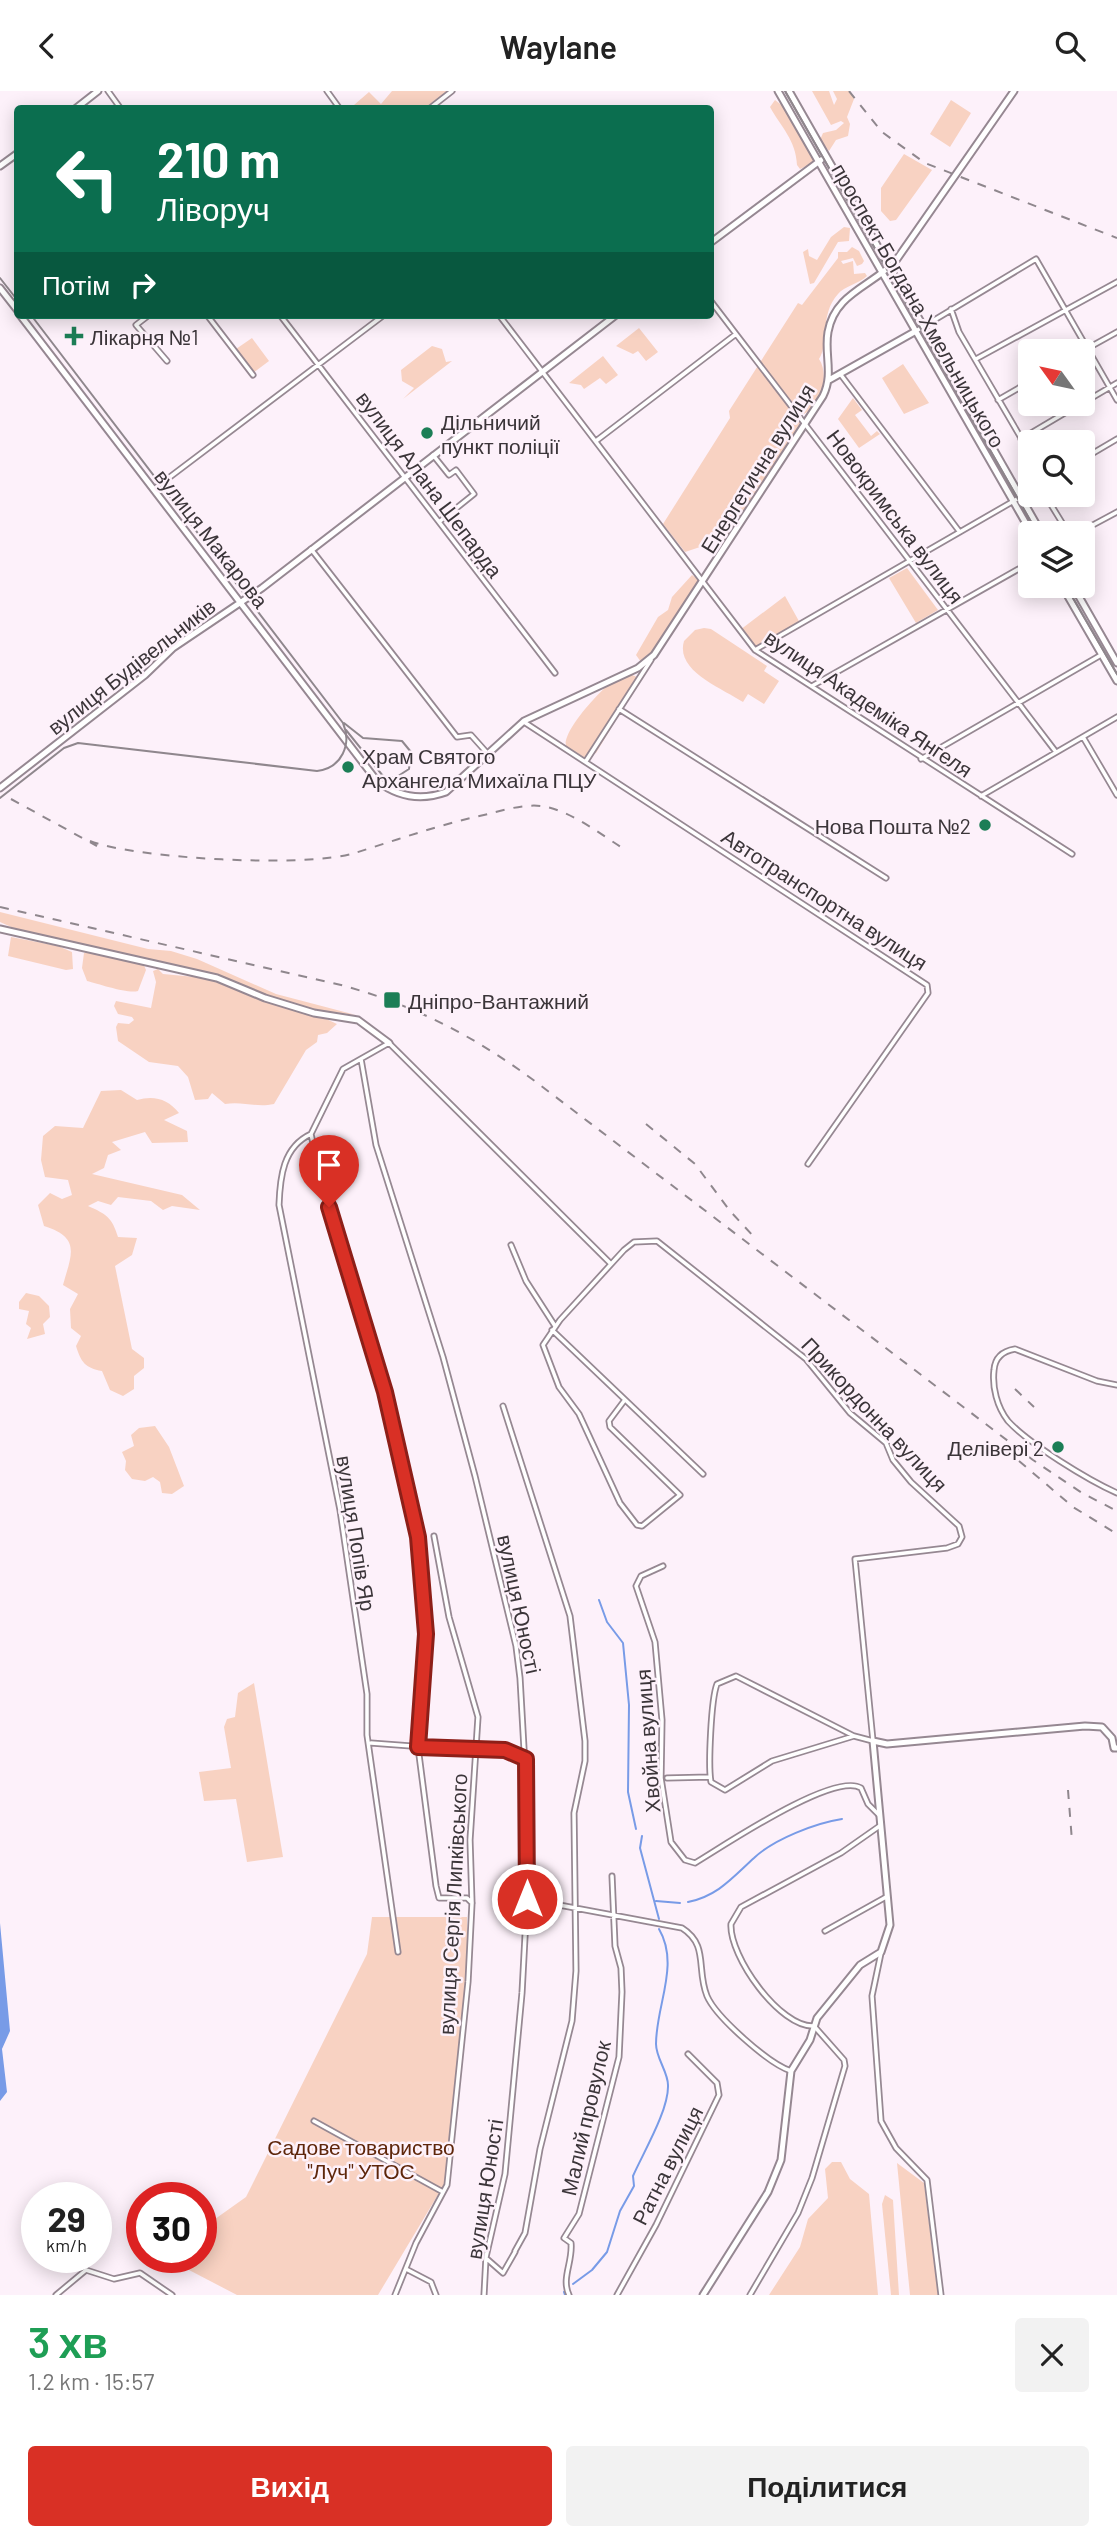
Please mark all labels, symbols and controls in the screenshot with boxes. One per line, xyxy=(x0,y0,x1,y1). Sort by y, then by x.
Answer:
icon: back xyxy=(28,27,66,65)
text: Waylane xyxy=(500,27,617,65)
icon: search xyxy=(1051,27,1089,65)
text: 210 m xyxy=(157,129,280,188)
icon: left xyxy=(42,133,133,224)
street label: проспект Богдана Хмельницького xyxy=(827,158,1011,452)
text: Ліворуч xyxy=(157,189,270,227)
icon: right xyxy=(124,266,162,304)
text: Потім xyxy=(42,269,110,300)
place label: Лікарня №1 xyxy=(90,324,199,349)
marker: Лікарня №1 xyxy=(64,326,84,346)
north arrow xyxy=(1018,339,1096,417)
map controls xyxy=(1018,339,1095,598)
street label: Енергетична вулиця xyxy=(695,379,819,557)
street label: вулиця Алана Шепарда xyxy=(352,386,508,582)
place label: Дільничий пункт поліції xyxy=(441,409,560,458)
street label: Новокримська вулиця xyxy=(822,424,970,608)
marker: Дільничий пункт поліції xyxy=(419,425,435,441)
button: search xyxy=(1018,430,1095,507)
street label: вулиця Макарова xyxy=(150,464,274,613)
button: layers xyxy=(1018,521,1095,598)
street label: вулиця Будівельників xyxy=(42,593,220,739)
street label: вулиця Академіка Янгеля xyxy=(761,624,977,782)
place label: Храм Святого Архангела Михаїла ПЦУ xyxy=(362,743,597,792)
marker: Храм Святого Архангела Михаїла ПЦУ xyxy=(340,759,356,775)
place label: Нова Пошта №2 xyxy=(815,813,971,838)
marker: Нова Пошта №2 xyxy=(977,817,993,833)
street label: Автотранспортна вулиця xyxy=(718,823,932,975)
place label: Дніпро-Вантажний xyxy=(408,988,589,1013)
marker: Дніпро-Вантажний xyxy=(382,990,402,1010)
pin xyxy=(299,1135,359,1207)
icon: arrive xyxy=(310,1146,348,1184)
street label: Прикордонна вулиця xyxy=(797,1332,953,1496)
place label: Делівері 2 xyxy=(947,1435,1044,1460)
marker: Делівері 2 xyxy=(1050,1439,1066,1455)
street label: вулиця Попів Яр xyxy=(332,1453,382,1613)
street label: вулиця Юності xyxy=(493,1532,547,1676)
street label: Хвойна вулиця xyxy=(630,1668,664,1814)
street label: вулиця Сергія Липківського xyxy=(433,1773,471,2035)
position arrow xyxy=(490,1862,564,1936)
street label: Малий провулок xyxy=(555,2037,615,2198)
street label: Ратна вулиця xyxy=(626,2102,708,2228)
street label: вулиця Юності xyxy=(461,2117,507,2261)
park label: Садове товариство "Луч" УТОС xyxy=(267,2134,455,2183)
speed limit sign: 30 xyxy=(126,2182,217,2273)
text: 29 xyxy=(47,2197,86,2239)
text: km/h xyxy=(46,2234,87,2256)
text: 3 хв xyxy=(28,2316,108,2366)
button: close xyxy=(1015,2318,1089,2392)
text: 1.2 km · 15:57 xyxy=(28,2367,154,2395)
button: Вихід xyxy=(28,2446,552,2526)
button: Поділитися xyxy=(566,2446,1089,2526)

